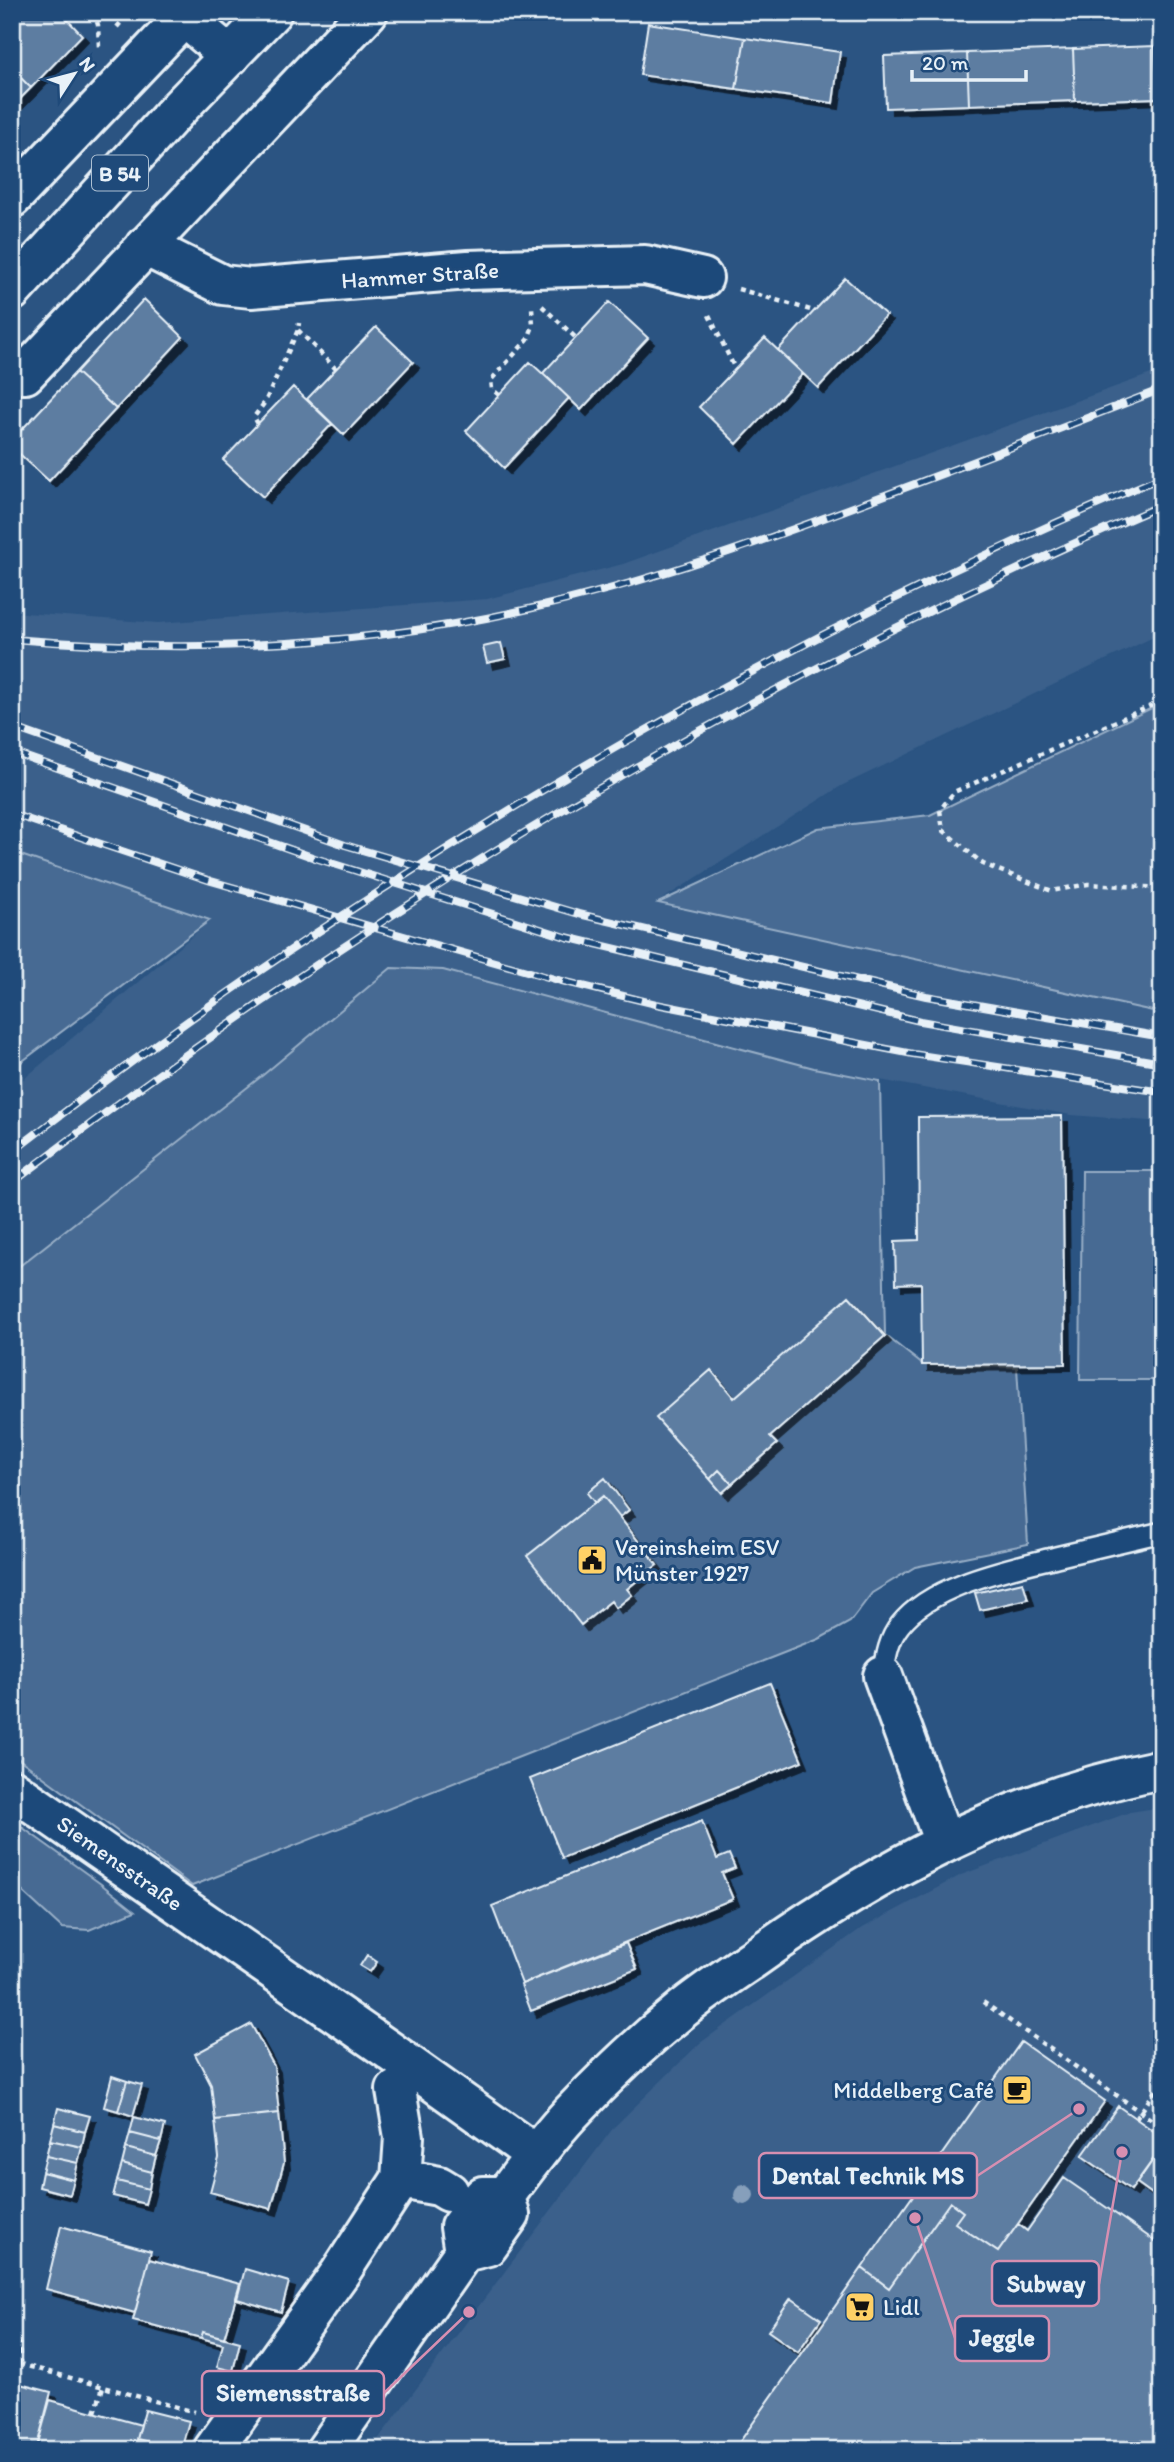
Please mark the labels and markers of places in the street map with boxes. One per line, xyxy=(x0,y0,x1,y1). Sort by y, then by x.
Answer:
place label: Vereinsheim ESV Münster 1927 xyxy=(615,1533,780,1587)
public building icon: Vereinsheim ESV Münster 1927 xyxy=(575,1543,609,1577)
cafe icon: Middelberg Café xyxy=(1000,2073,1034,2107)
place label: Middelberg Café xyxy=(833,2076,994,2104)
callout: Dental Technik MS xyxy=(759,2153,977,2198)
callout: Subway xyxy=(992,2261,1099,2306)
supermarket icon: Lidl xyxy=(843,2290,877,2324)
place label: Lidl xyxy=(883,2293,920,2321)
callout: Jeggle xyxy=(955,2316,1049,2361)
callout: Siemensstraße xyxy=(202,2371,384,2416)

